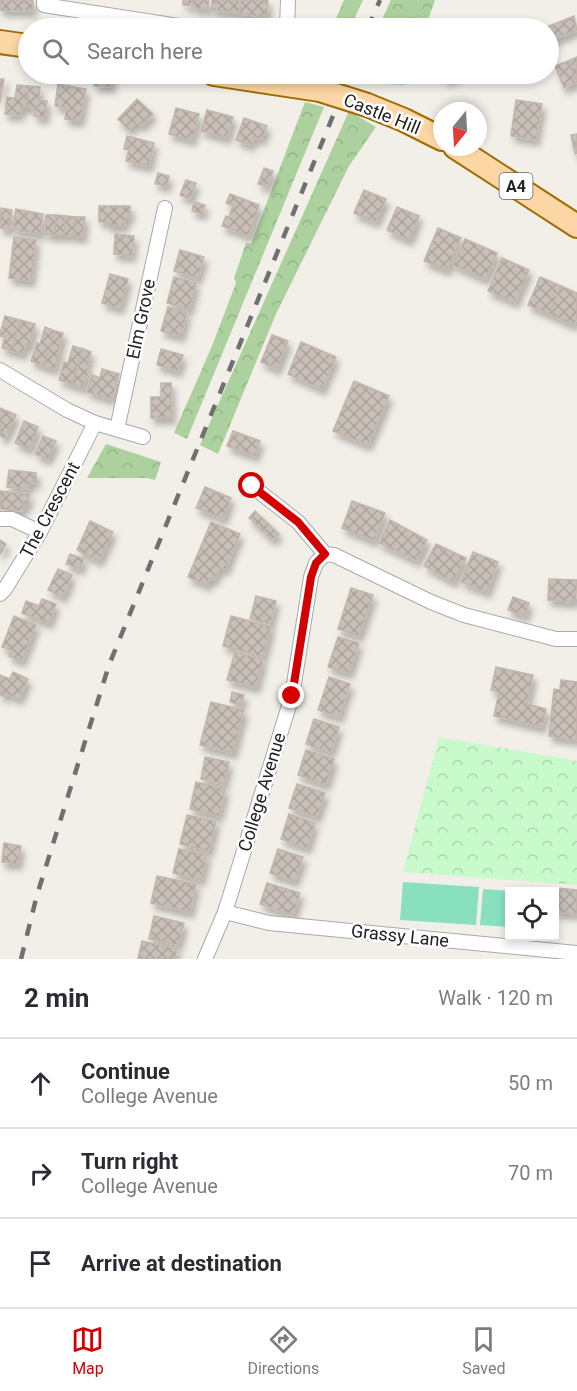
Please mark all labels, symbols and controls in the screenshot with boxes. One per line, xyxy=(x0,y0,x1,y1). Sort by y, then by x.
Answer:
search box xyxy=(18,18,559,84)
icon: search xyxy=(39,35,72,68)
text: Search here xyxy=(87,39,203,64)
street label: Castle Hill xyxy=(341,89,424,138)
north arrow xyxy=(433,102,487,156)
road number: A4 xyxy=(500,173,532,199)
street label: Elm Grove xyxy=(122,277,159,361)
street label: The Crescent xyxy=(15,458,84,561)
route start xyxy=(238,472,264,498)
route end xyxy=(278,682,304,708)
street label: College Avenue xyxy=(233,730,290,854)
map controls xyxy=(505,887,559,941)
button: locate xyxy=(505,887,559,941)
street label: Grassy Lane xyxy=(350,920,450,951)
text: 2 min xyxy=(24,983,89,1013)
text: Walk · 120 m xyxy=(438,986,553,1010)
text: Continue xyxy=(81,1059,170,1084)
icon: ahead xyxy=(24,1067,57,1100)
text: 50 m xyxy=(508,1071,553,1095)
text: College Avenue xyxy=(81,1084,218,1108)
text: Turn right xyxy=(81,1149,178,1174)
icon: right xyxy=(24,1157,57,1190)
text: 70 m xyxy=(508,1161,553,1185)
text: College Avenue xyxy=(81,1174,218,1198)
icon: arrive xyxy=(24,1247,57,1280)
text: Arrive at destination xyxy=(81,1251,282,1276)
tab: Map xyxy=(71,1323,104,1378)
tab: Directions xyxy=(247,1323,319,1378)
tab: Saved xyxy=(462,1323,506,1378)

